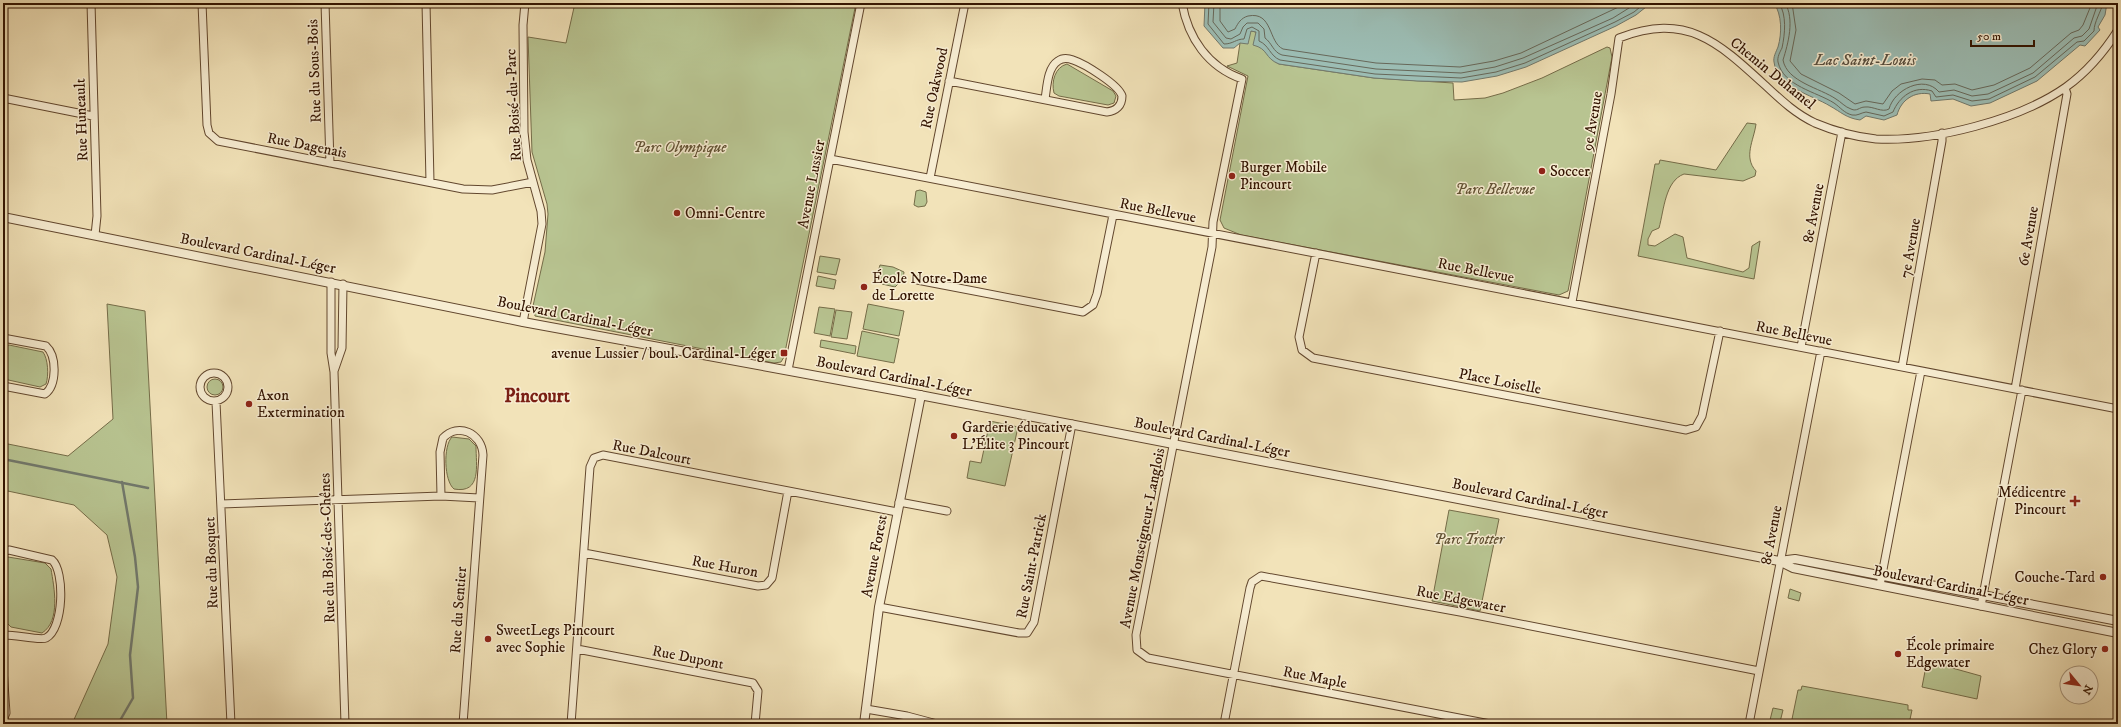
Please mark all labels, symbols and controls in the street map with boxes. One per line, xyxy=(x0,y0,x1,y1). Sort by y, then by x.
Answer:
street label: Rue du Sous-Bois xyxy=(303,19,326,123)
scale bar xyxy=(1971,22,2034,48)
text: 50 m xyxy=(1977,29,2001,44)
street label: Chemin Duhamel xyxy=(1726,33,1820,114)
street label: Rue Oakwood xyxy=(917,45,952,131)
street label: Rue Boisé-du-Parc xyxy=(501,48,526,162)
water label: Lac Saint-Louis xyxy=(1813,50,1917,70)
street label: Rue Huneault xyxy=(71,78,92,162)
street label: 9e Avenue xyxy=(1578,90,1607,153)
street label: Rue Dagenais xyxy=(265,128,348,163)
park label: Parc Olympique xyxy=(634,138,727,157)
street label: Avenue Lussier xyxy=(794,138,830,230)
place label: Burger Mobile Pincourt xyxy=(1240,158,1327,194)
place label: Soccer xyxy=(1550,162,1590,181)
marker: Soccer xyxy=(1537,166,1547,176)
marker: Burger Mobile Pincourt xyxy=(1227,171,1237,181)
park label: Parc Bellevue xyxy=(1455,180,1536,199)
street label: 8e Avenue xyxy=(1798,182,1829,244)
street label: Rue Bellevue xyxy=(1118,194,1198,227)
place label: Omni-Centre xyxy=(685,204,765,223)
street label: 6e Avenue xyxy=(2014,205,2043,268)
marker: Omni-Centre xyxy=(672,208,682,218)
street label: 7e Avenue xyxy=(1896,217,1925,280)
street label: Boulevard Cardinal-Léger xyxy=(179,229,338,278)
street label: Rue Bellevue xyxy=(1436,254,1516,287)
place label: École Notre-Dame de Lorette xyxy=(872,269,987,305)
marker: École Notre-Dame de Lorette xyxy=(859,282,869,292)
street label: Boulevard Cardinal-Léger xyxy=(496,292,655,341)
street label: Rue Bellevue xyxy=(1754,317,1834,350)
place label: avenue Lussier / boul. Cardinal-Léger xyxy=(551,344,776,363)
marker: avenue Lussier / boul. Cardinal-Léger xyxy=(779,348,789,358)
street label: Boulevard Cardinal-Léger xyxy=(815,352,974,401)
street label: Place Loiselle xyxy=(1457,364,1543,399)
district label: Pincourt xyxy=(504,385,571,408)
place label: Axon Extermination xyxy=(257,386,345,422)
marker: Axon Extermination xyxy=(244,399,254,409)
street label: Boulevard Cardinal-Léger xyxy=(1133,413,1292,462)
place label: Garderie éducative L'Élite 3 Pincourt xyxy=(962,418,1072,454)
marker: Garderie éducative L'Élite 3 Pincourt xyxy=(949,431,959,441)
street label: Rue Dalcourt xyxy=(611,436,693,469)
street label: Avenue Monseigneur-Langlois xyxy=(1116,446,1169,630)
street label: Rue du Boisé-des-Chênes xyxy=(315,473,340,623)
street label: Boulevard Cardinal-Léger xyxy=(1451,474,1610,523)
place label: Médicentre Pincourt xyxy=(1998,483,2066,519)
marker: Médicentre Pincourt xyxy=(2069,495,2081,507)
street label: 8e Avenue xyxy=(1756,504,1787,566)
street label: Rue Saint-Patrick xyxy=(1012,511,1051,620)
street label: Avenue Forest xyxy=(857,513,892,599)
street label: Rue du Bosquet xyxy=(200,516,223,609)
park label: Parc Trotter xyxy=(1434,530,1506,549)
street label: Rue Huron xyxy=(690,551,760,582)
street label: Boulevard Cardinal-Léger xyxy=(1872,561,2031,610)
street label: Rue du Sentier xyxy=(446,566,471,654)
place label: Couche-Tard xyxy=(2015,568,2096,587)
marker: Couche-Tard xyxy=(2098,572,2108,582)
street label: Rue Edgewater xyxy=(1415,582,1508,618)
place label: SweetLegs Pincourt avec Sophie xyxy=(496,621,615,657)
marker: SweetLegs Pincourt avec Sophie xyxy=(483,634,493,644)
place label: École primaire Edgewater xyxy=(1906,636,1994,672)
place label: Chez Glory xyxy=(2028,640,2098,659)
street label: Rue Dupont xyxy=(651,641,725,674)
marker: Chez Glory xyxy=(2100,644,2110,654)
marker: École primaire Edgewater xyxy=(1893,649,1903,659)
street label: Rue Maple xyxy=(1281,662,1349,693)
north arrow xyxy=(2059,665,2099,705)
text: N xyxy=(2079,682,2095,697)

